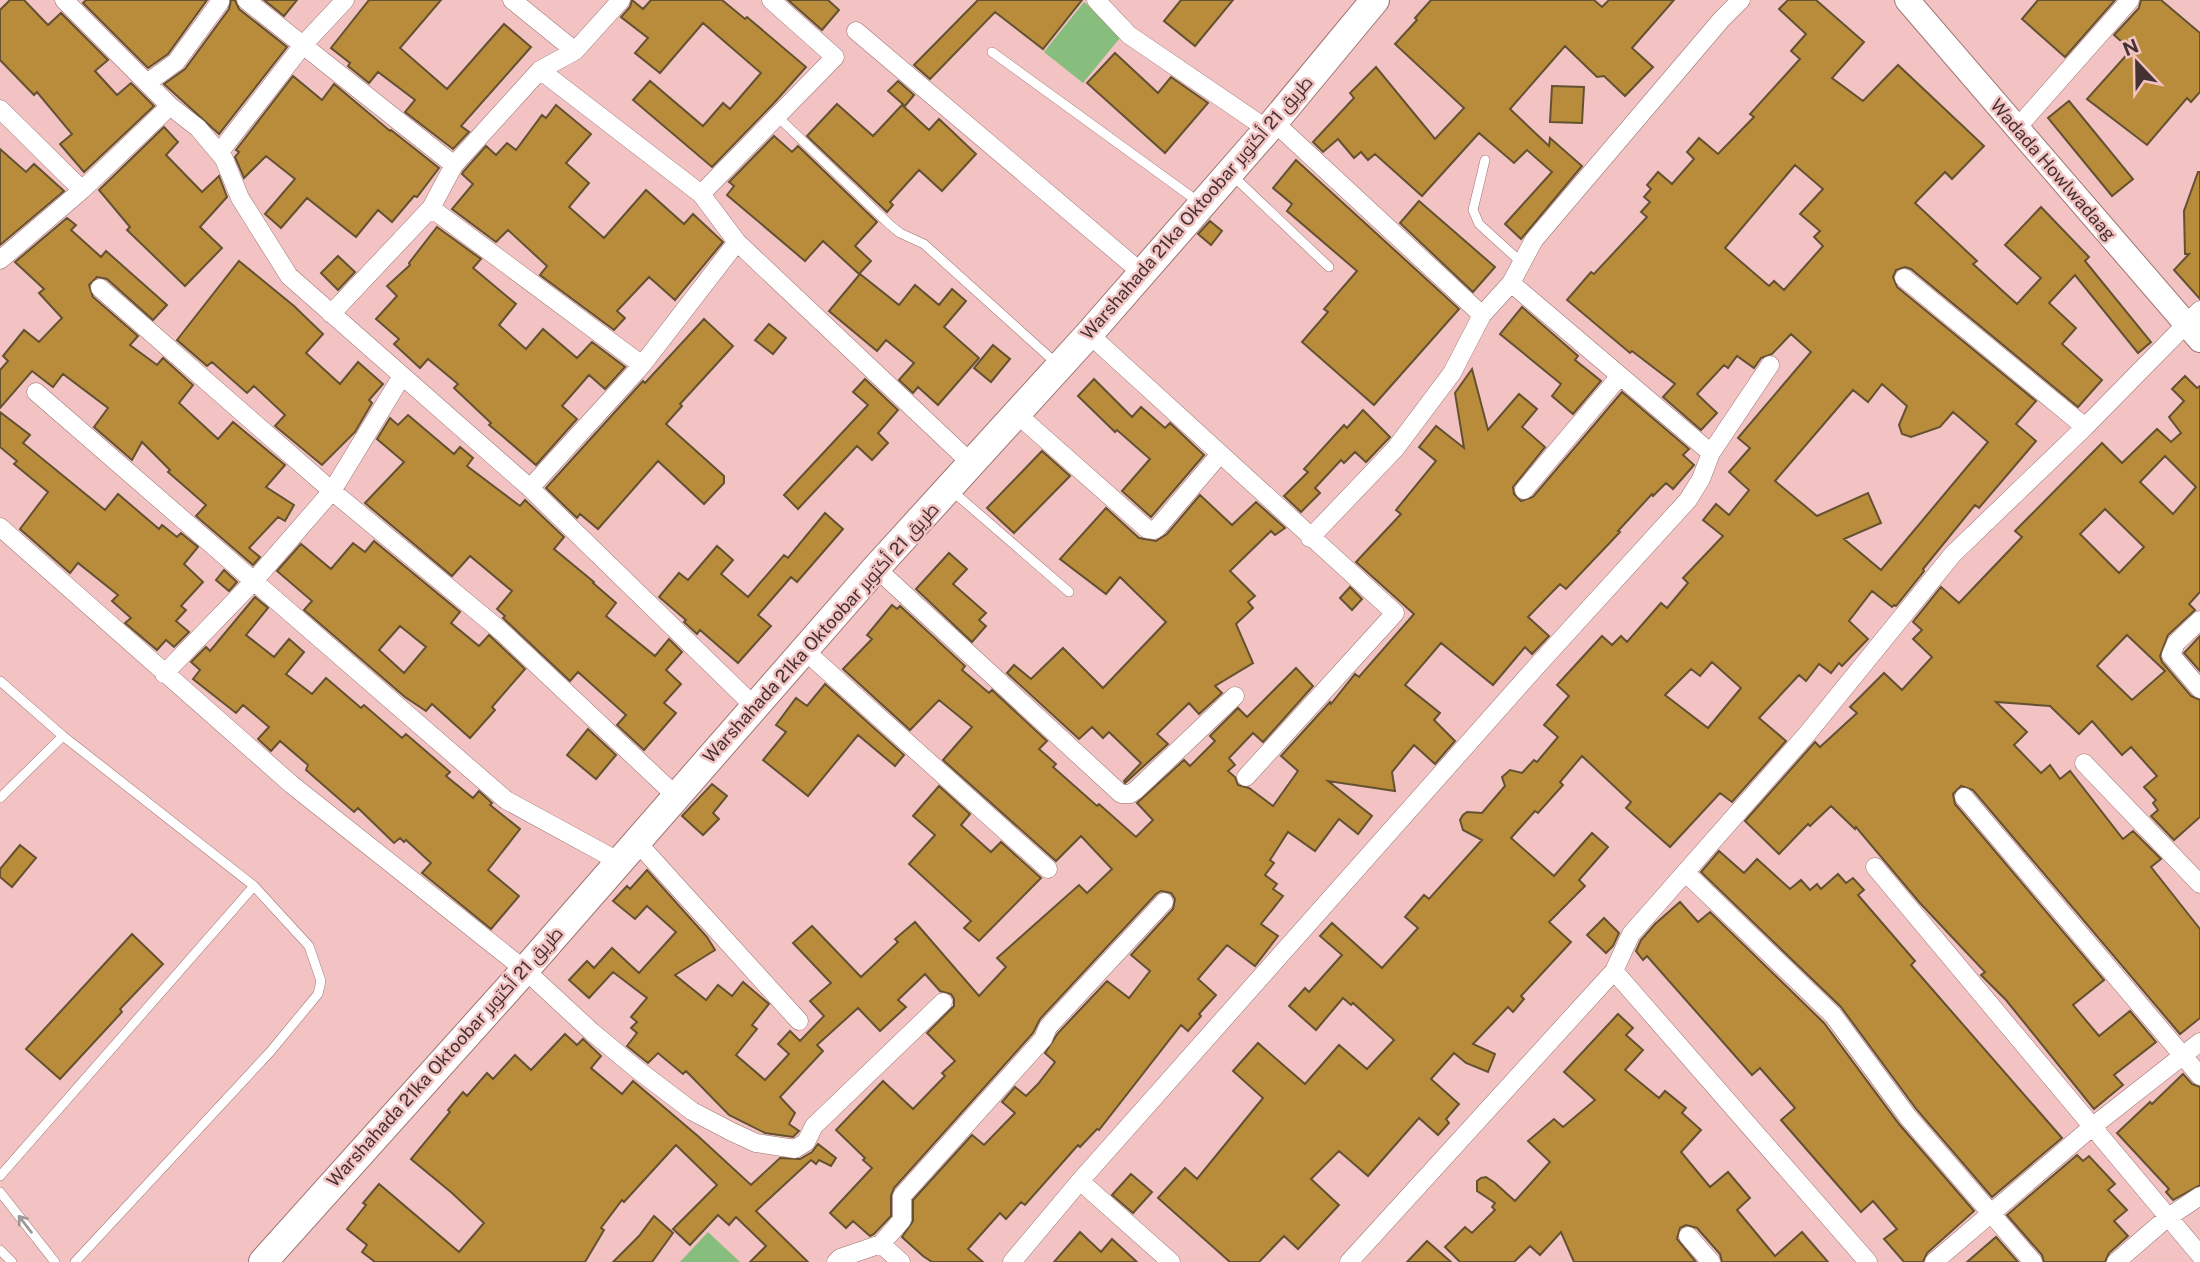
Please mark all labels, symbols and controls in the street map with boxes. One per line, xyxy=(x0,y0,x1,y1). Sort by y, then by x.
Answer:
north arrow xyxy=(2102,28,2172,98)
text: N xyxy=(2120,34,2142,60)
street label: Warshahada 21ka Oktoobar طريق 21 أكتوبر xyxy=(1076,72,1318,345)
street label: Wadada Howlwadaag xyxy=(1986,95,2121,245)
street label: Warshahada 21ka Oktoobar طريق 21 أكتوبر xyxy=(698,498,944,768)
street label: Warshahada 21ka Oktoobar طريق 21 أكتوبر xyxy=(322,922,568,1192)
one-way arrow xyxy=(18,1216,33,1234)

